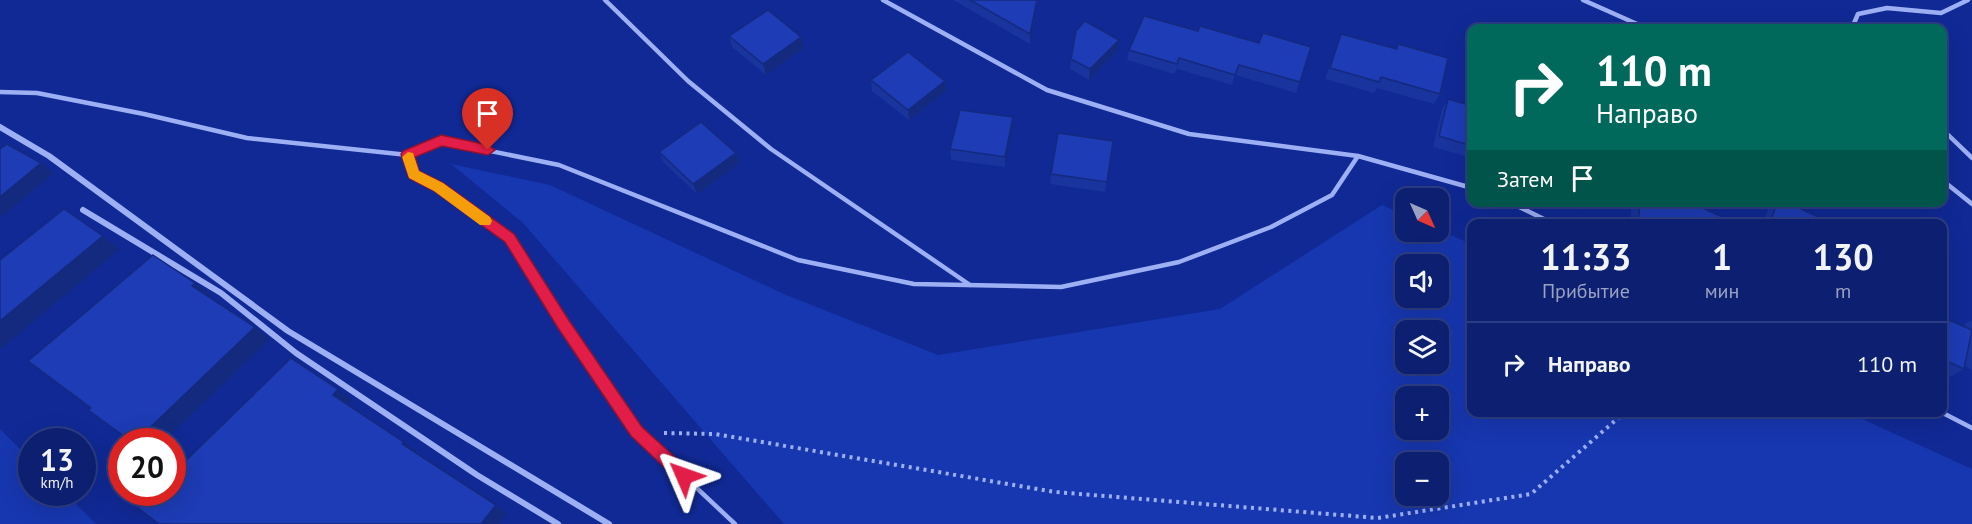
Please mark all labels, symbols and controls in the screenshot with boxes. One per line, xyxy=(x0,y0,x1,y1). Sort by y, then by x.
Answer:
text: 110 m xyxy=(1596,43,1712,98)
icon: right xyxy=(1497,48,1575,126)
pin xyxy=(462,88,513,150)
text: Направо xyxy=(1596,96,1698,130)
icon: arrive xyxy=(471,97,504,130)
icon: arrive xyxy=(1566,162,1599,195)
text: Затем xyxy=(1497,165,1554,193)
north arrow xyxy=(1395,188,1449,242)
map controls xyxy=(1395,188,1449,506)
text: 11:33 xyxy=(1540,233,1632,280)
text: 1 xyxy=(1712,233,1732,280)
text: 130 xyxy=(1813,233,1874,280)
button: sound xyxy=(1395,254,1449,308)
text: Прибытие xyxy=(1542,278,1630,304)
text: мин xyxy=(1705,278,1739,304)
text: m xyxy=(1835,278,1851,304)
button: layers xyxy=(1395,320,1449,374)
icon: right xyxy=(1497,348,1530,381)
text: Направо xyxy=(1548,350,1631,378)
text: 110 m xyxy=(1857,350,1917,378)
button: + xyxy=(1395,386,1449,440)
speed limit sign: 20 xyxy=(108,428,186,506)
text: 13 xyxy=(40,440,74,479)
position arrow xyxy=(652,444,716,508)
button: − xyxy=(1395,452,1449,506)
text: km/h xyxy=(41,473,73,492)

